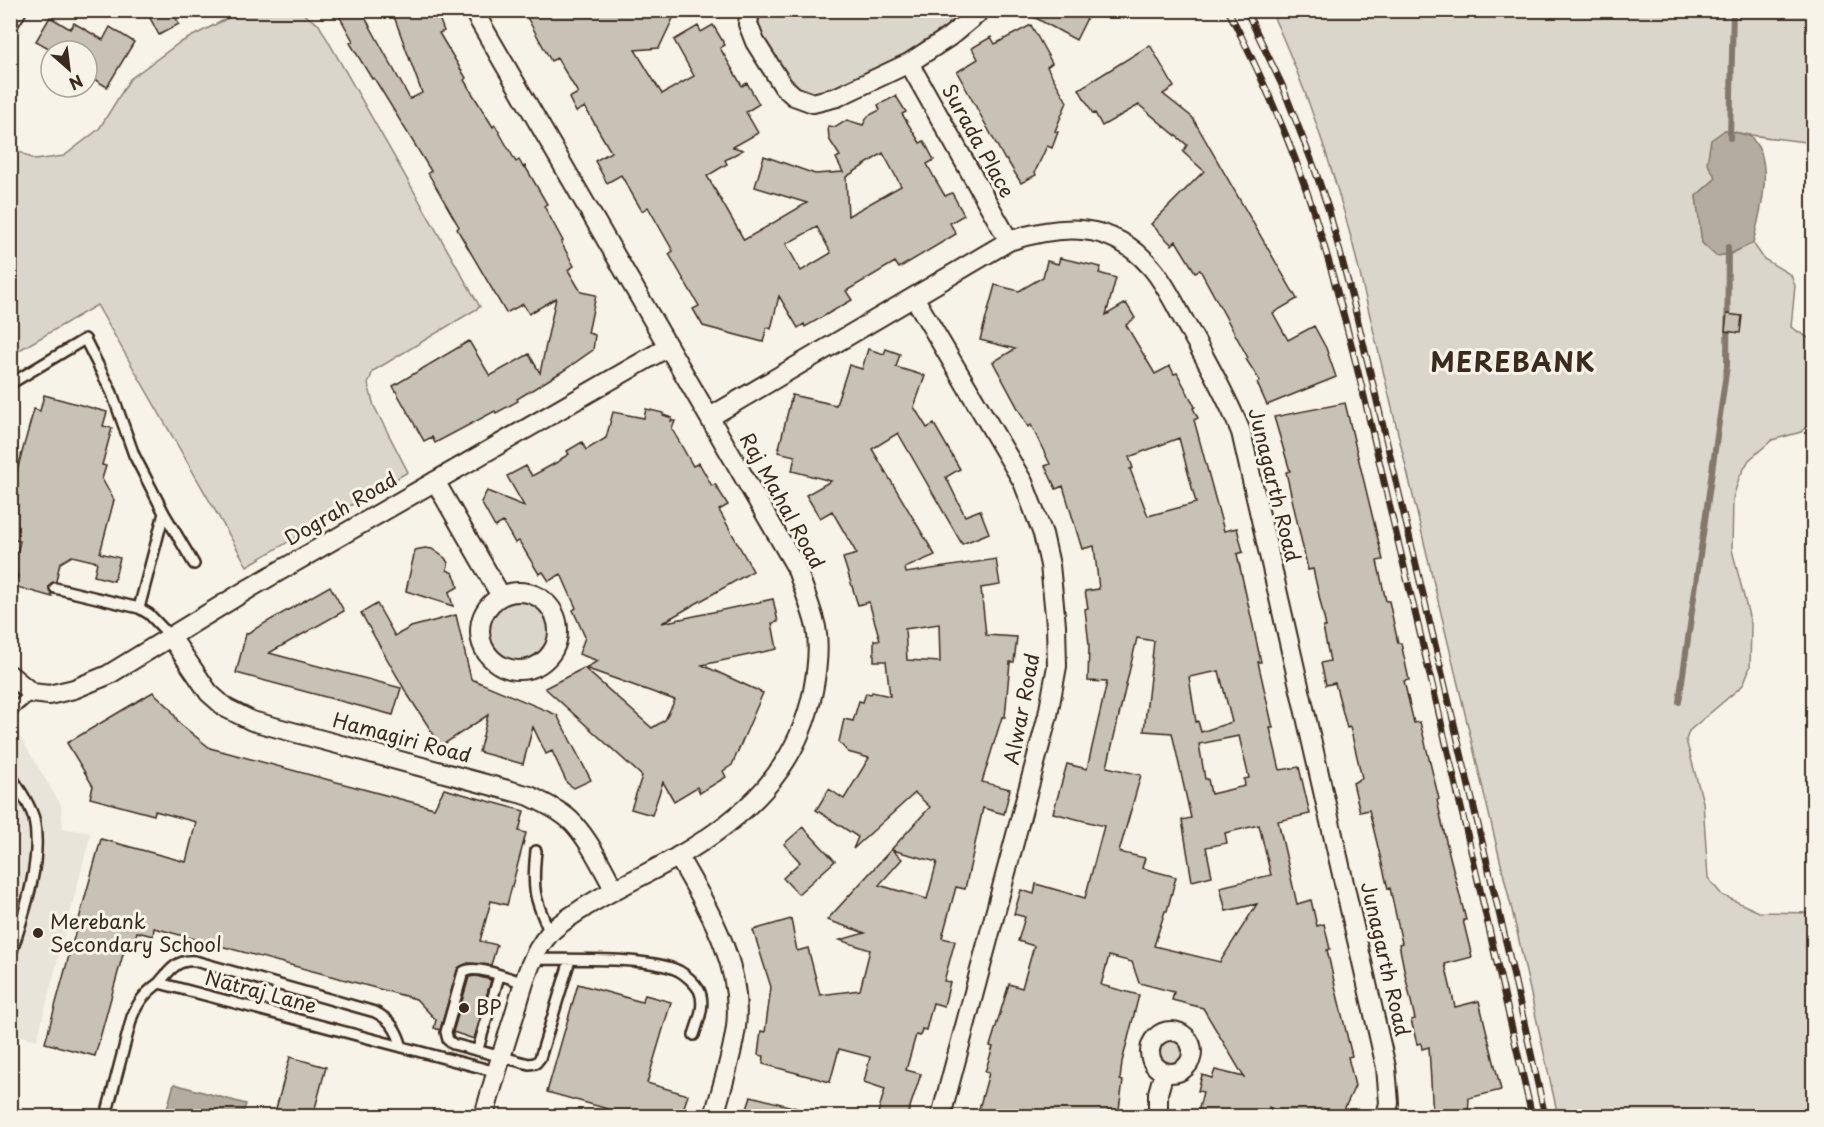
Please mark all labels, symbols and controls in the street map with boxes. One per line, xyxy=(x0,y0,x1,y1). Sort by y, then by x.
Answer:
north arrow xyxy=(39,39,99,99)
text: N xyxy=(65,70,88,97)
street label: Surada Place xyxy=(935,78,1023,203)
district label: MEREBANK xyxy=(1430,342,1596,381)
street label: Junagarth Road xyxy=(1241,405,1309,565)
street label: Raj Mahal Road xyxy=(733,427,833,574)
street label: Dograh Road xyxy=(279,464,402,553)
street label: Alwar Road xyxy=(996,651,1046,767)
street label: Hamagiri Road xyxy=(330,704,475,770)
street label: Junagarth Road xyxy=(1354,879,1418,1039)
place label: Merebank Secondary School xyxy=(50,906,222,959)
marker: Merebank Secondary School xyxy=(31,926,45,940)
street label: Natraj Lane xyxy=(202,962,320,1020)
place label: BP xyxy=(476,992,502,1022)
marker: BP xyxy=(457,1001,471,1015)

